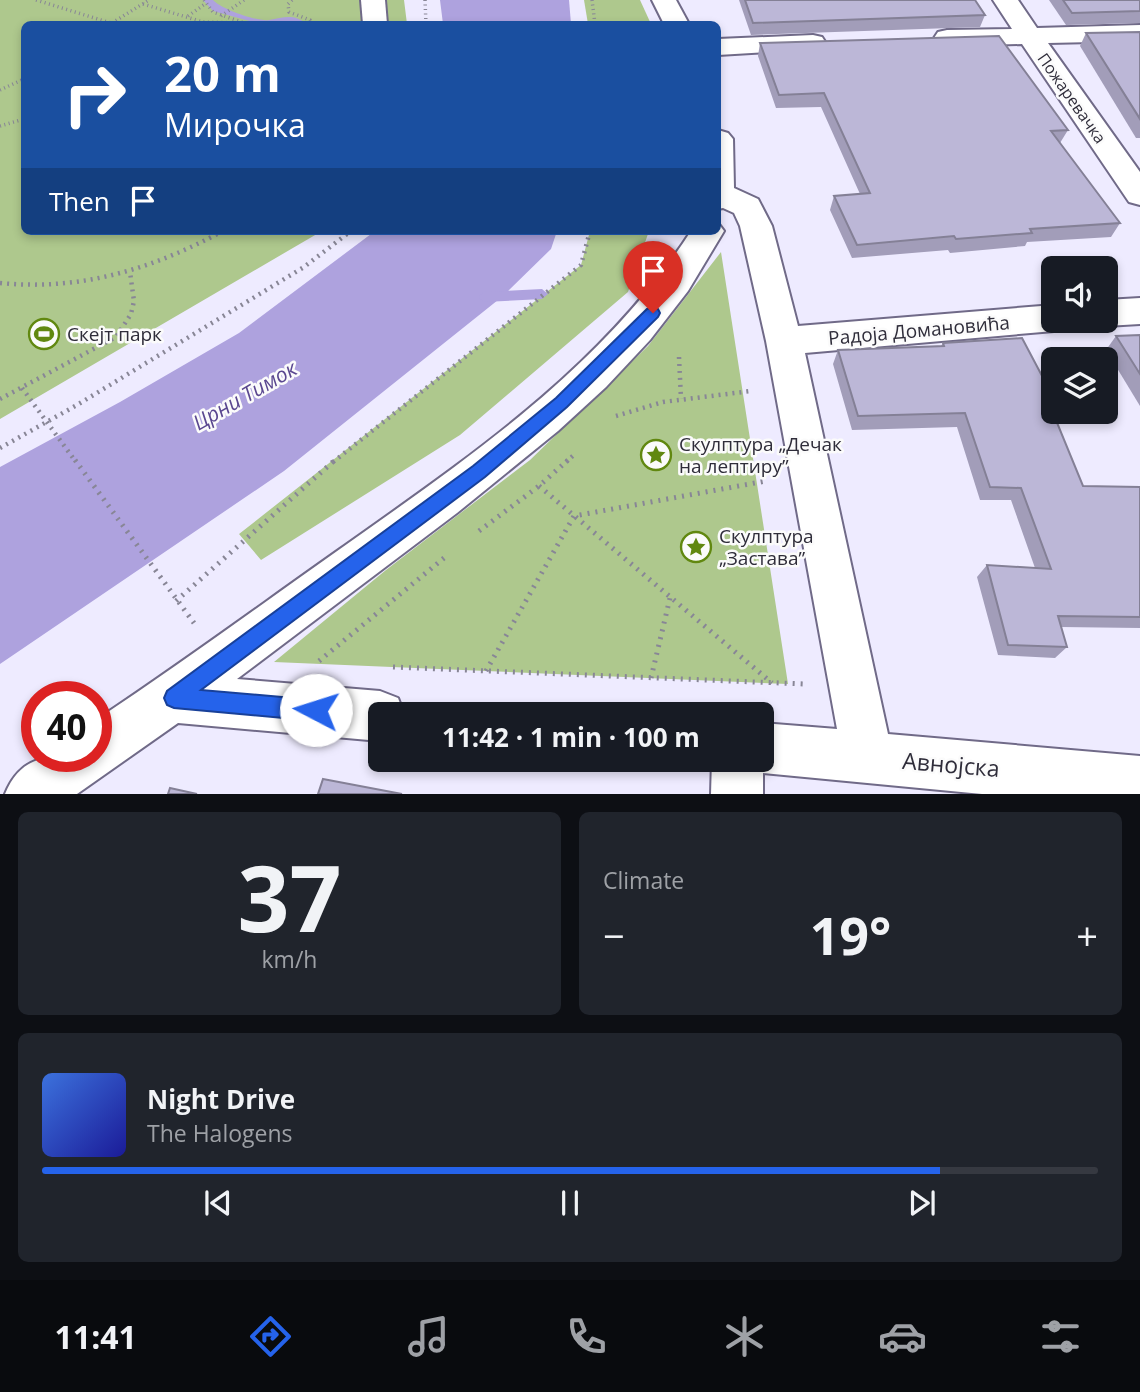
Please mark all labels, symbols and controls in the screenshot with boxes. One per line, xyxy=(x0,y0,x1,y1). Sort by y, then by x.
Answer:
text: 20 m xyxy=(164,40,281,106)
street label: Пожаревачка xyxy=(1033,48,1111,148)
icon: right xyxy=(49,49,140,140)
text: Мирочка xyxy=(164,103,306,146)
icon: arrive xyxy=(124,182,162,220)
text: Then xyxy=(49,183,110,219)
pin xyxy=(623,241,683,313)
icon: arrive xyxy=(634,252,672,290)
map controls xyxy=(1041,256,1118,424)
button: sound xyxy=(1041,256,1118,333)
street label: Радоја Домановића xyxy=(827,309,1011,351)
sports icon: Скејт парк xyxy=(27,317,61,351)
place label: Скејт парк xyxy=(67,321,162,347)
button: layers xyxy=(1041,347,1118,424)
water label: Црни Тимок xyxy=(188,353,303,436)
place label: Скулптура „Дечак на лептиру” xyxy=(679,431,842,479)
place icon: Скулптура „Дечак на лептиру” xyxy=(639,438,673,472)
place label: Скулптура „Застава” xyxy=(719,523,814,571)
place icon: Скулптура „Застава” xyxy=(679,530,713,564)
position arrow xyxy=(279,673,353,747)
speed limit sign: 40 xyxy=(21,681,112,772)
text: 11:42 · 1 min · 100 m xyxy=(442,719,700,755)
street label: Авнојска xyxy=(901,744,1001,784)
text: 37 xyxy=(237,835,342,959)
text: Climate xyxy=(603,864,684,896)
text: 19° xyxy=(810,899,891,970)
text: − xyxy=(603,909,625,961)
text: + xyxy=(1076,909,1098,961)
text: km/h xyxy=(262,943,317,975)
text: Night Drive xyxy=(147,1081,295,1117)
text: The Halogens xyxy=(147,1117,293,1149)
icon: previous xyxy=(199,1184,237,1222)
icon: pause xyxy=(551,1184,589,1222)
icon: next xyxy=(903,1184,941,1222)
icon: directions xyxy=(246,1312,295,1361)
icon: music xyxy=(404,1312,453,1361)
icon: phone xyxy=(562,1312,611,1361)
icon: climate xyxy=(720,1312,769,1361)
icon: car xyxy=(878,1312,927,1361)
icon: filters xyxy=(1036,1312,1085,1361)
text: 11:41 xyxy=(55,1315,137,1358)

